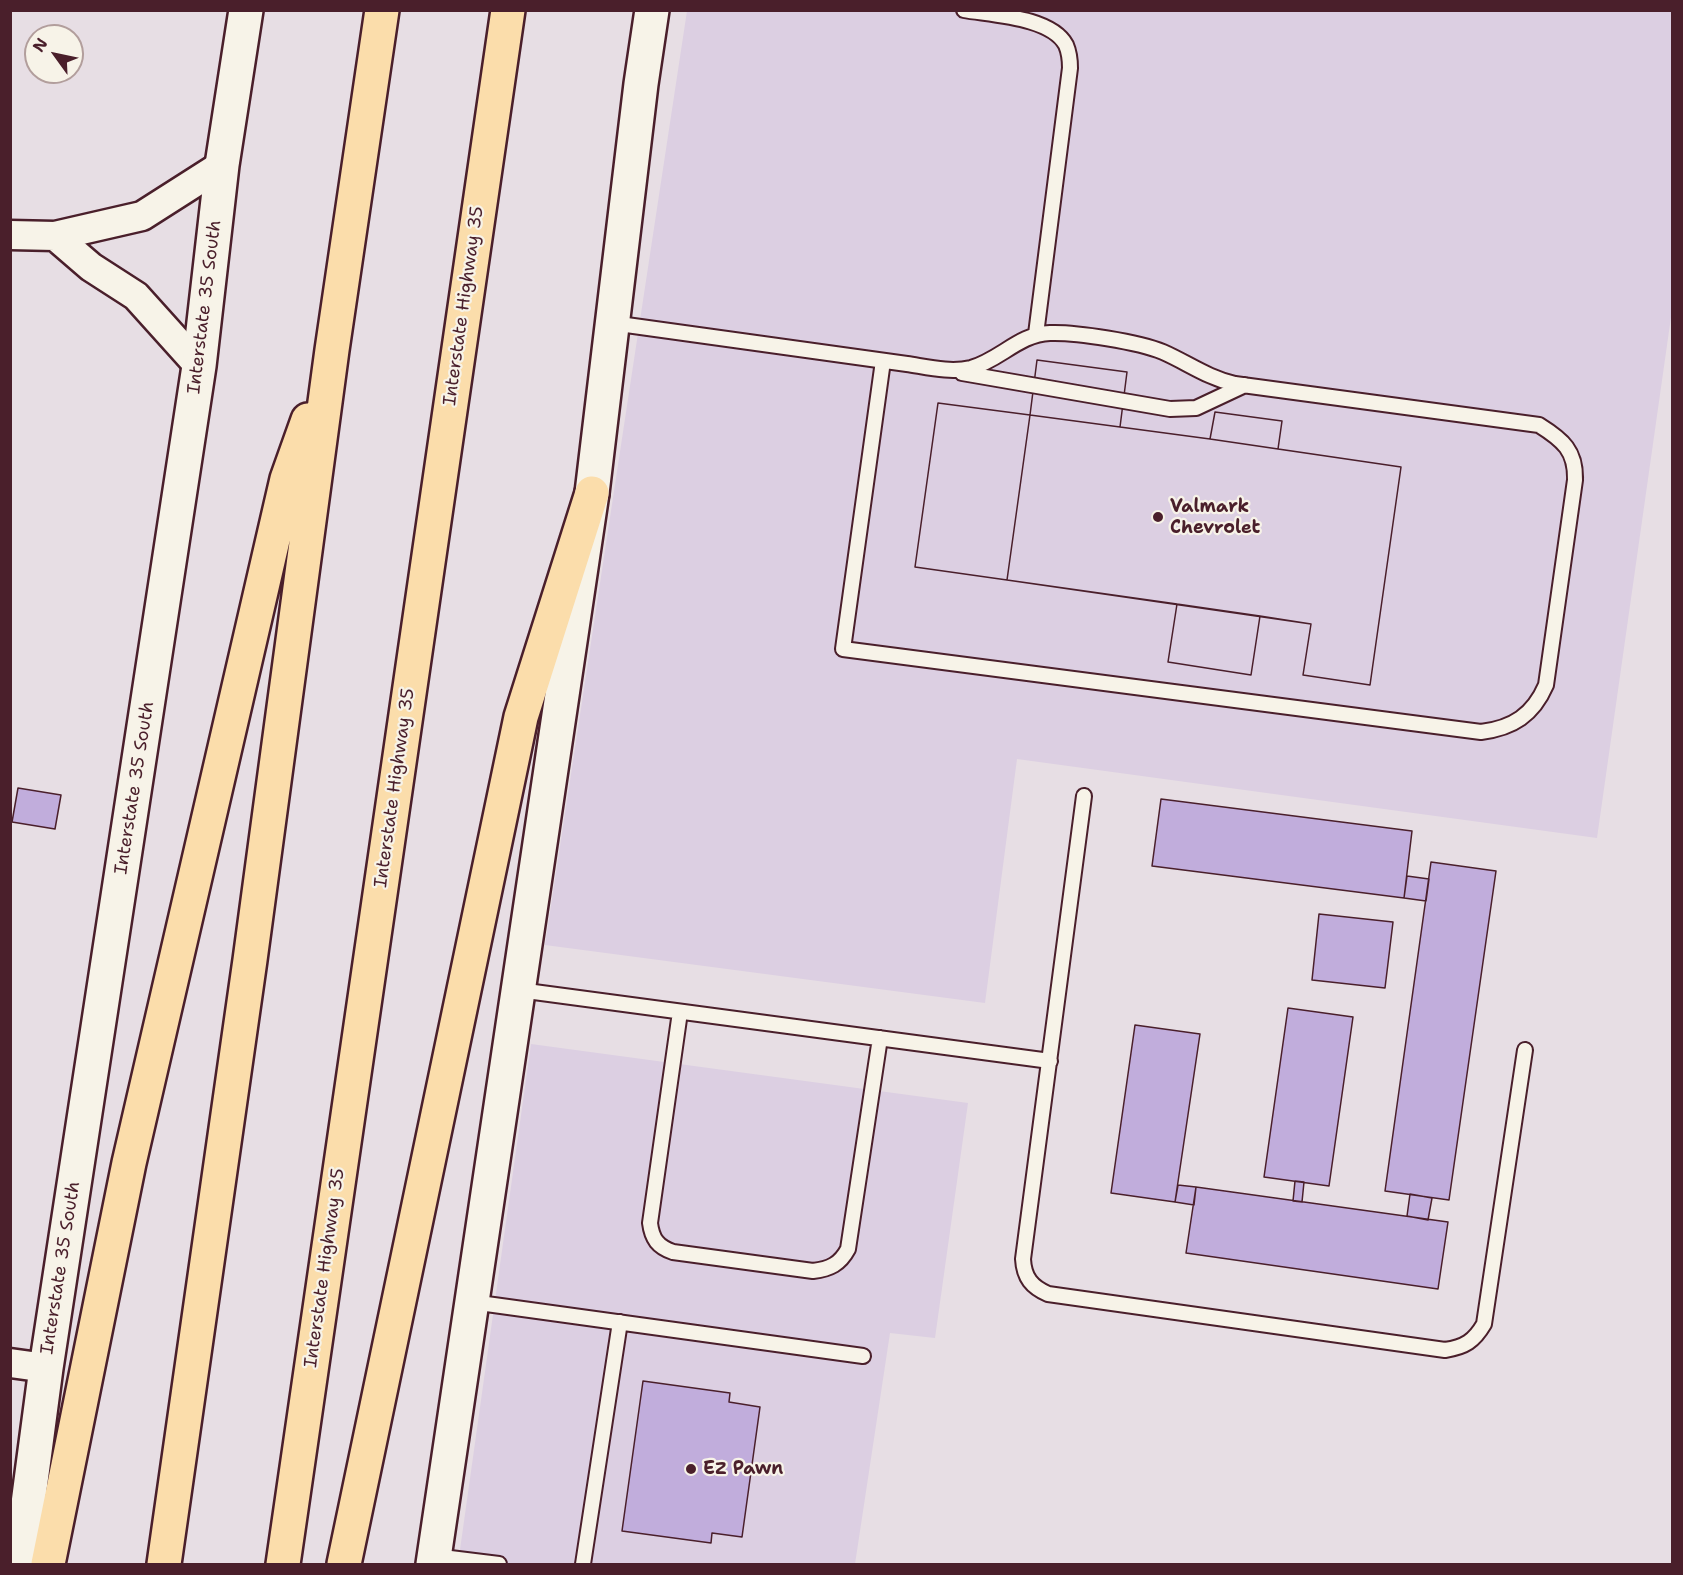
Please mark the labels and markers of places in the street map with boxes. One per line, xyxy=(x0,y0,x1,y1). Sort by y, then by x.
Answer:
place label: Valmark Chevrolet xyxy=(1170,496,1260,538)
marker: Valmark Chevrolet xyxy=(1151,510,1165,524)
place label: EZ Pawn xyxy=(703,1458,783,1480)
marker: EZ Pawn xyxy=(684,1462,698,1476)

